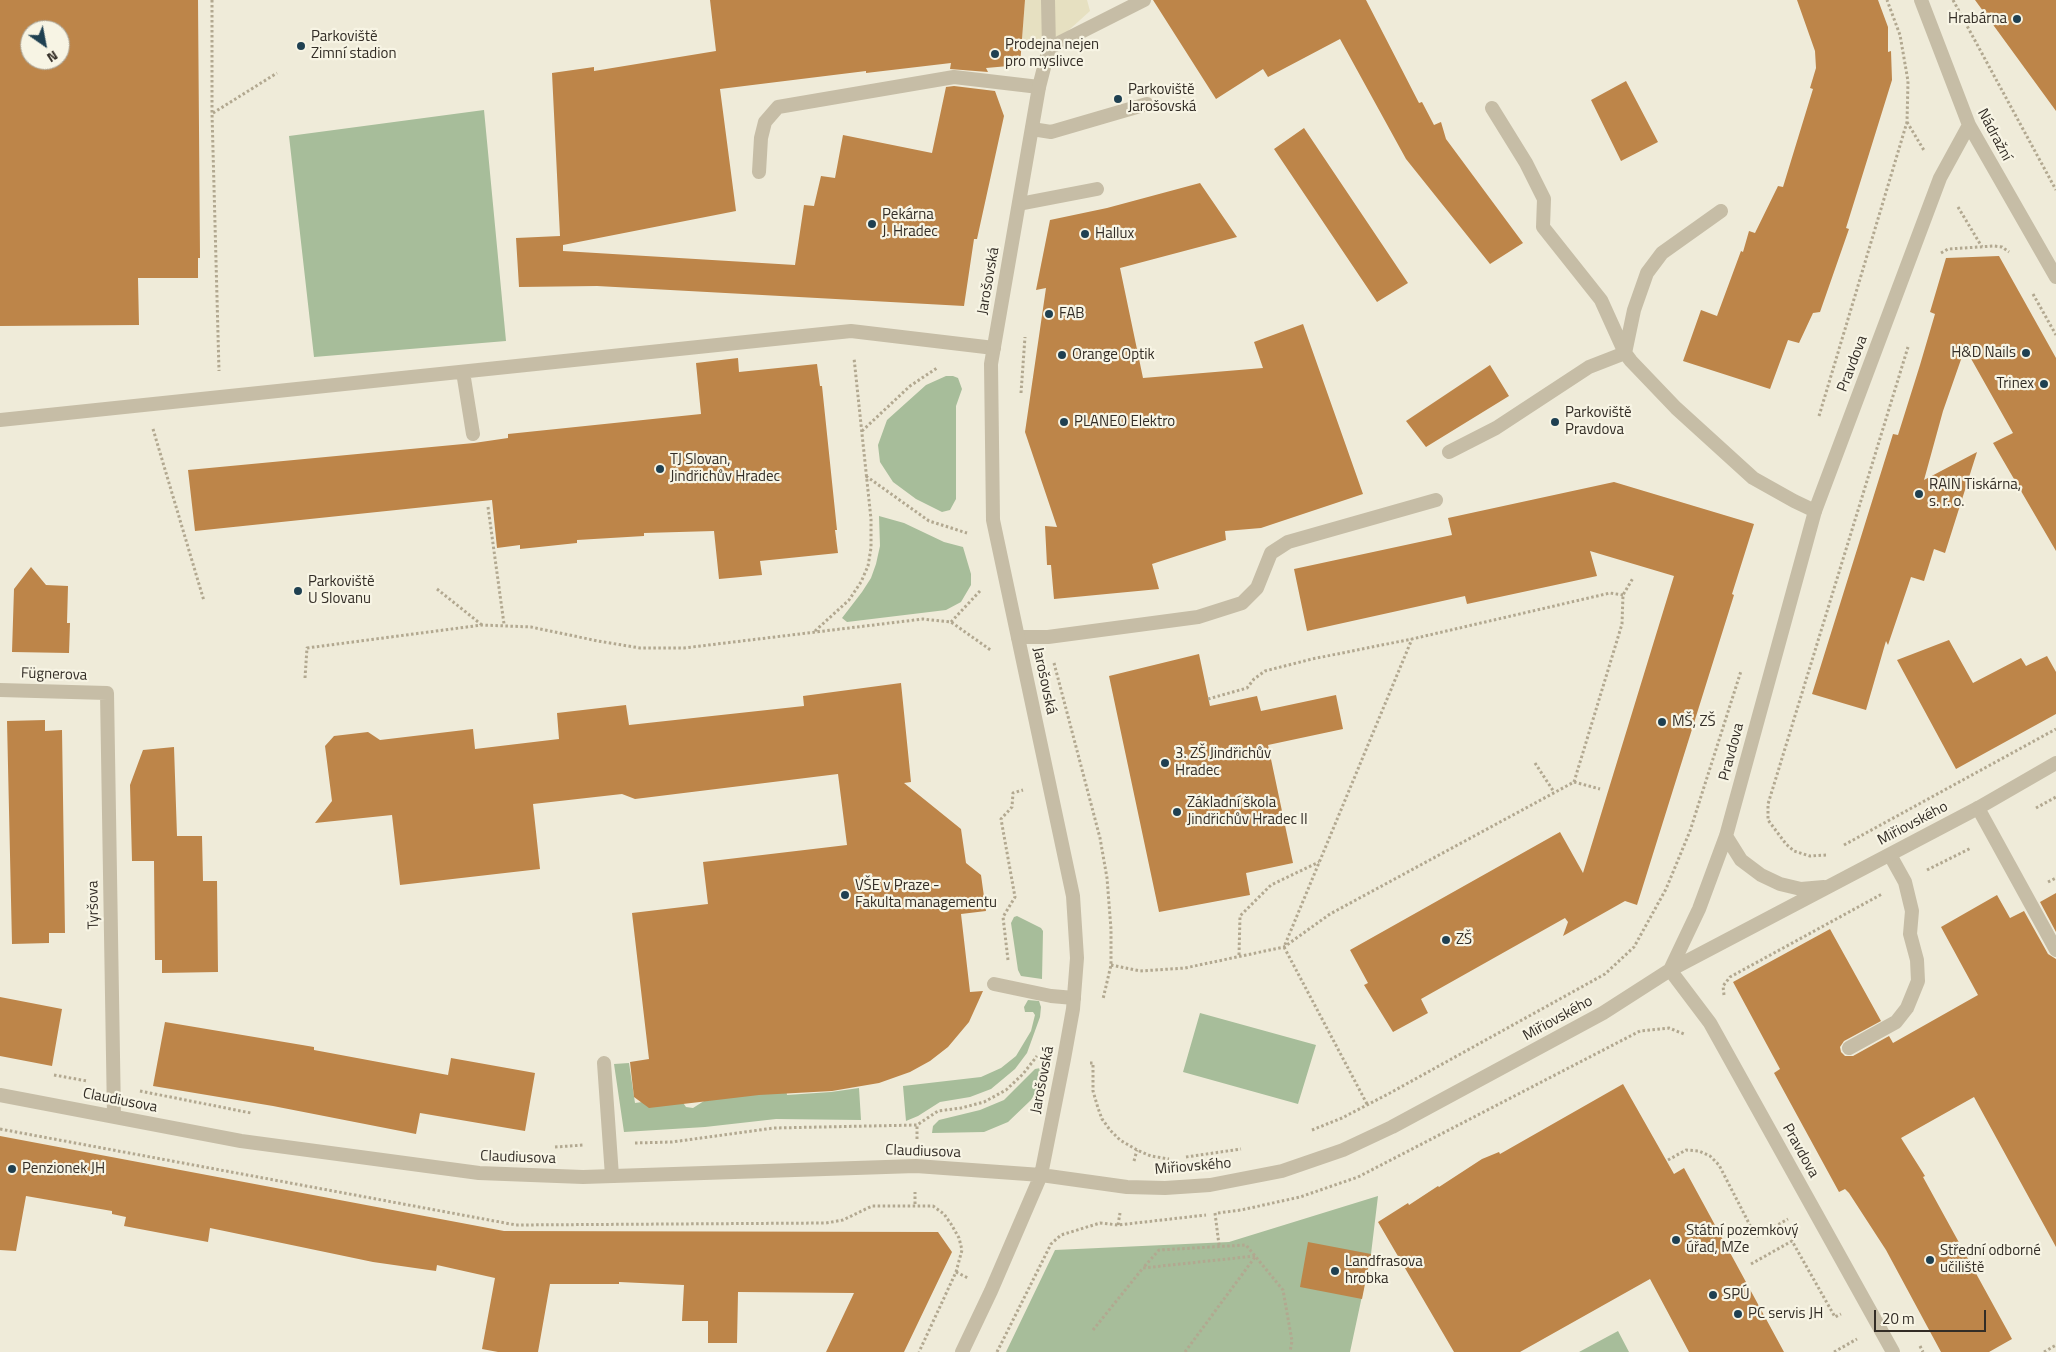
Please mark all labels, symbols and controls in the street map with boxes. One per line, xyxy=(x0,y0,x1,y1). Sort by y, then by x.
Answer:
place label: Hrabárna xyxy=(1948,10,2007,28)
marker: Hrabárna xyxy=(2011,13,2023,25)
north arrow xyxy=(20,20,70,70)
place label: Parkoviště Zimní stadion xyxy=(311,28,396,63)
place label: Prodejna nejen pro myslivce xyxy=(1005,36,1099,71)
marker: Parkoviště Zimní stadion xyxy=(295,40,307,52)
text: N xyxy=(43,46,63,69)
marker: Prodejna nejen pro myslivce xyxy=(989,48,1001,60)
place label: Parkoviště Jarošovská xyxy=(1128,81,1196,116)
marker: Parkoviště Jarošovská xyxy=(1112,93,1124,105)
street label: Nádražní xyxy=(1973,106,2015,164)
place label: Pekárna J. Hradec xyxy=(882,206,938,241)
marker: Pekárna J. Hradec xyxy=(866,218,878,230)
place label: Hallux xyxy=(1095,225,1134,243)
marker: Hallux xyxy=(1079,228,1091,240)
street label: Jarošovská xyxy=(974,246,1004,316)
place label: FAB xyxy=(1059,305,1085,323)
marker: FAB xyxy=(1043,308,1055,320)
street label: Pravdova xyxy=(1834,333,1872,395)
place label: H&D Nails xyxy=(1951,344,2016,362)
place label: Orange Optik xyxy=(1072,346,1155,364)
marker: H&D Nails xyxy=(2020,347,2032,359)
marker: Orange Optik xyxy=(1056,349,1068,361)
place label: Trinex xyxy=(1997,375,2034,393)
marker: Trinex xyxy=(2038,378,2050,390)
place label: Parkoviště Pravdova xyxy=(1565,404,1632,439)
place label: PLANEO Elektro xyxy=(1074,413,1175,431)
marker: PLANEO Elektro xyxy=(1058,416,1070,428)
marker: Parkoviště Pravdova xyxy=(1549,416,1561,428)
place label: TJ Slovan, Jindřichův Hradec xyxy=(670,451,780,486)
marker: TJ Slovan, Jindřichův Hradec xyxy=(654,463,666,475)
place label: RAIN Tiskárna, s. r. o. xyxy=(1929,476,2021,511)
marker: RAIN Tiskárna, s. r. o. xyxy=(1913,488,1925,500)
place label: Parkoviště U Slovanu xyxy=(308,573,375,608)
marker: Parkoviště U Slovanu xyxy=(292,585,304,597)
street label: Jarošovská xyxy=(1028,646,1060,716)
street label: Fügnerova xyxy=(21,665,87,685)
place label: MŠ, ZŠ xyxy=(1672,713,1716,731)
marker: MŠ, ZŠ xyxy=(1656,716,1668,728)
street label: Pravdova xyxy=(1716,721,1748,783)
place label: 3. ZŠ Jindřichův Hradec xyxy=(1175,745,1271,780)
marker: 3. ZŠ Jindřichův Hradec xyxy=(1159,757,1171,769)
place label: Základní škola Jindřichův Hradec II xyxy=(1187,794,1308,829)
street label: Miřiovského xyxy=(1875,798,1951,850)
marker: Základní škola Jindřichův Hradec II xyxy=(1171,806,1183,818)
place label: VŠE v Praze - Fakulta managementu xyxy=(855,877,997,912)
street label: Tyršova xyxy=(85,881,103,929)
marker: VŠE v Praze - Fakulta managementu xyxy=(839,889,851,901)
place label: ZŠ xyxy=(1456,931,1472,949)
marker: ZŠ xyxy=(1440,934,1452,946)
street label: Miřiovského xyxy=(1520,993,1596,1045)
street label: Jarošovská xyxy=(1028,1045,1058,1115)
street label: Claudiusova xyxy=(81,1085,159,1117)
street label: Pravdova xyxy=(1778,1121,1822,1181)
street label: Claudiusova xyxy=(885,1142,961,1162)
street label: Claudiusova xyxy=(480,1148,556,1168)
street label: Miřiovského xyxy=(1154,1155,1232,1179)
place label: Penzionek JH xyxy=(22,1160,105,1178)
marker: Penzionek JH xyxy=(6,1163,18,1175)
place label: Státní pozemkový úřad, MZe xyxy=(1686,1222,1799,1257)
marker: Státní pozemkový úřad, MZe xyxy=(1670,1234,1682,1246)
place label: Střední odborné učiliště xyxy=(1940,1242,2041,1277)
place label: Landfrasova hrobka xyxy=(1345,1253,1423,1288)
marker: Střední odborné učiliště xyxy=(1924,1254,1936,1266)
marker: Landfrasova hrobka xyxy=(1329,1265,1341,1277)
place label: SPÚ xyxy=(1723,1286,1750,1304)
marker: SPÚ xyxy=(1707,1289,1719,1301)
scale bar xyxy=(1876,1300,1988,1332)
place label: PC servis JH xyxy=(1748,1305,1823,1323)
text: 20 m xyxy=(1882,1307,1915,1330)
marker: PC servis JH xyxy=(1732,1308,1744,1320)

